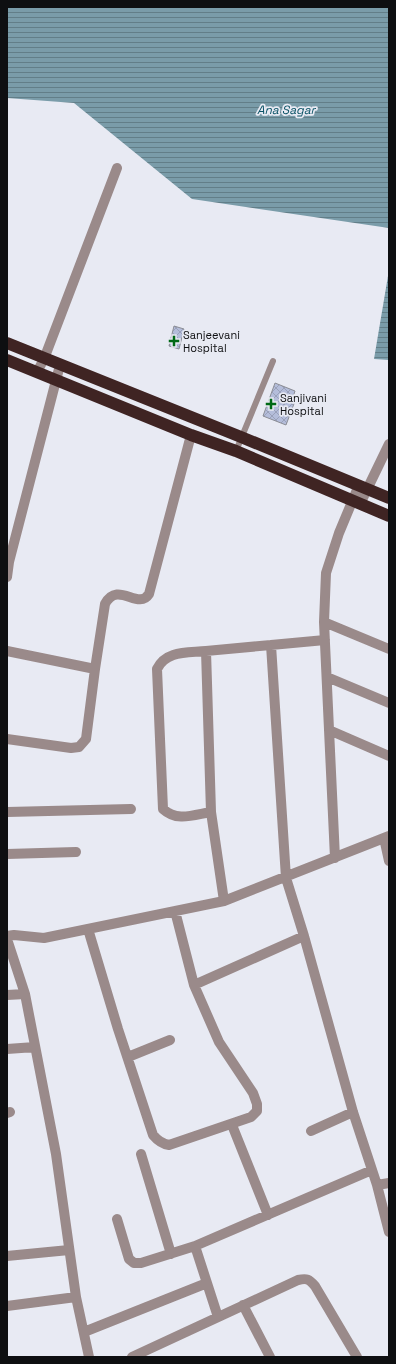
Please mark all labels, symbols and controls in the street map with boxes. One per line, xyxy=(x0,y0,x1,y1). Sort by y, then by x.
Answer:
water label: Ana Sagar xyxy=(257,102,317,118)
place label: Sanjeevani Hospital xyxy=(183,328,240,355)
marker: Sanjeevani Hospital xyxy=(168,335,180,347)
place label: Sanjivani Hospital xyxy=(280,391,327,418)
marker: Sanjivani Hospital xyxy=(265,398,277,410)

